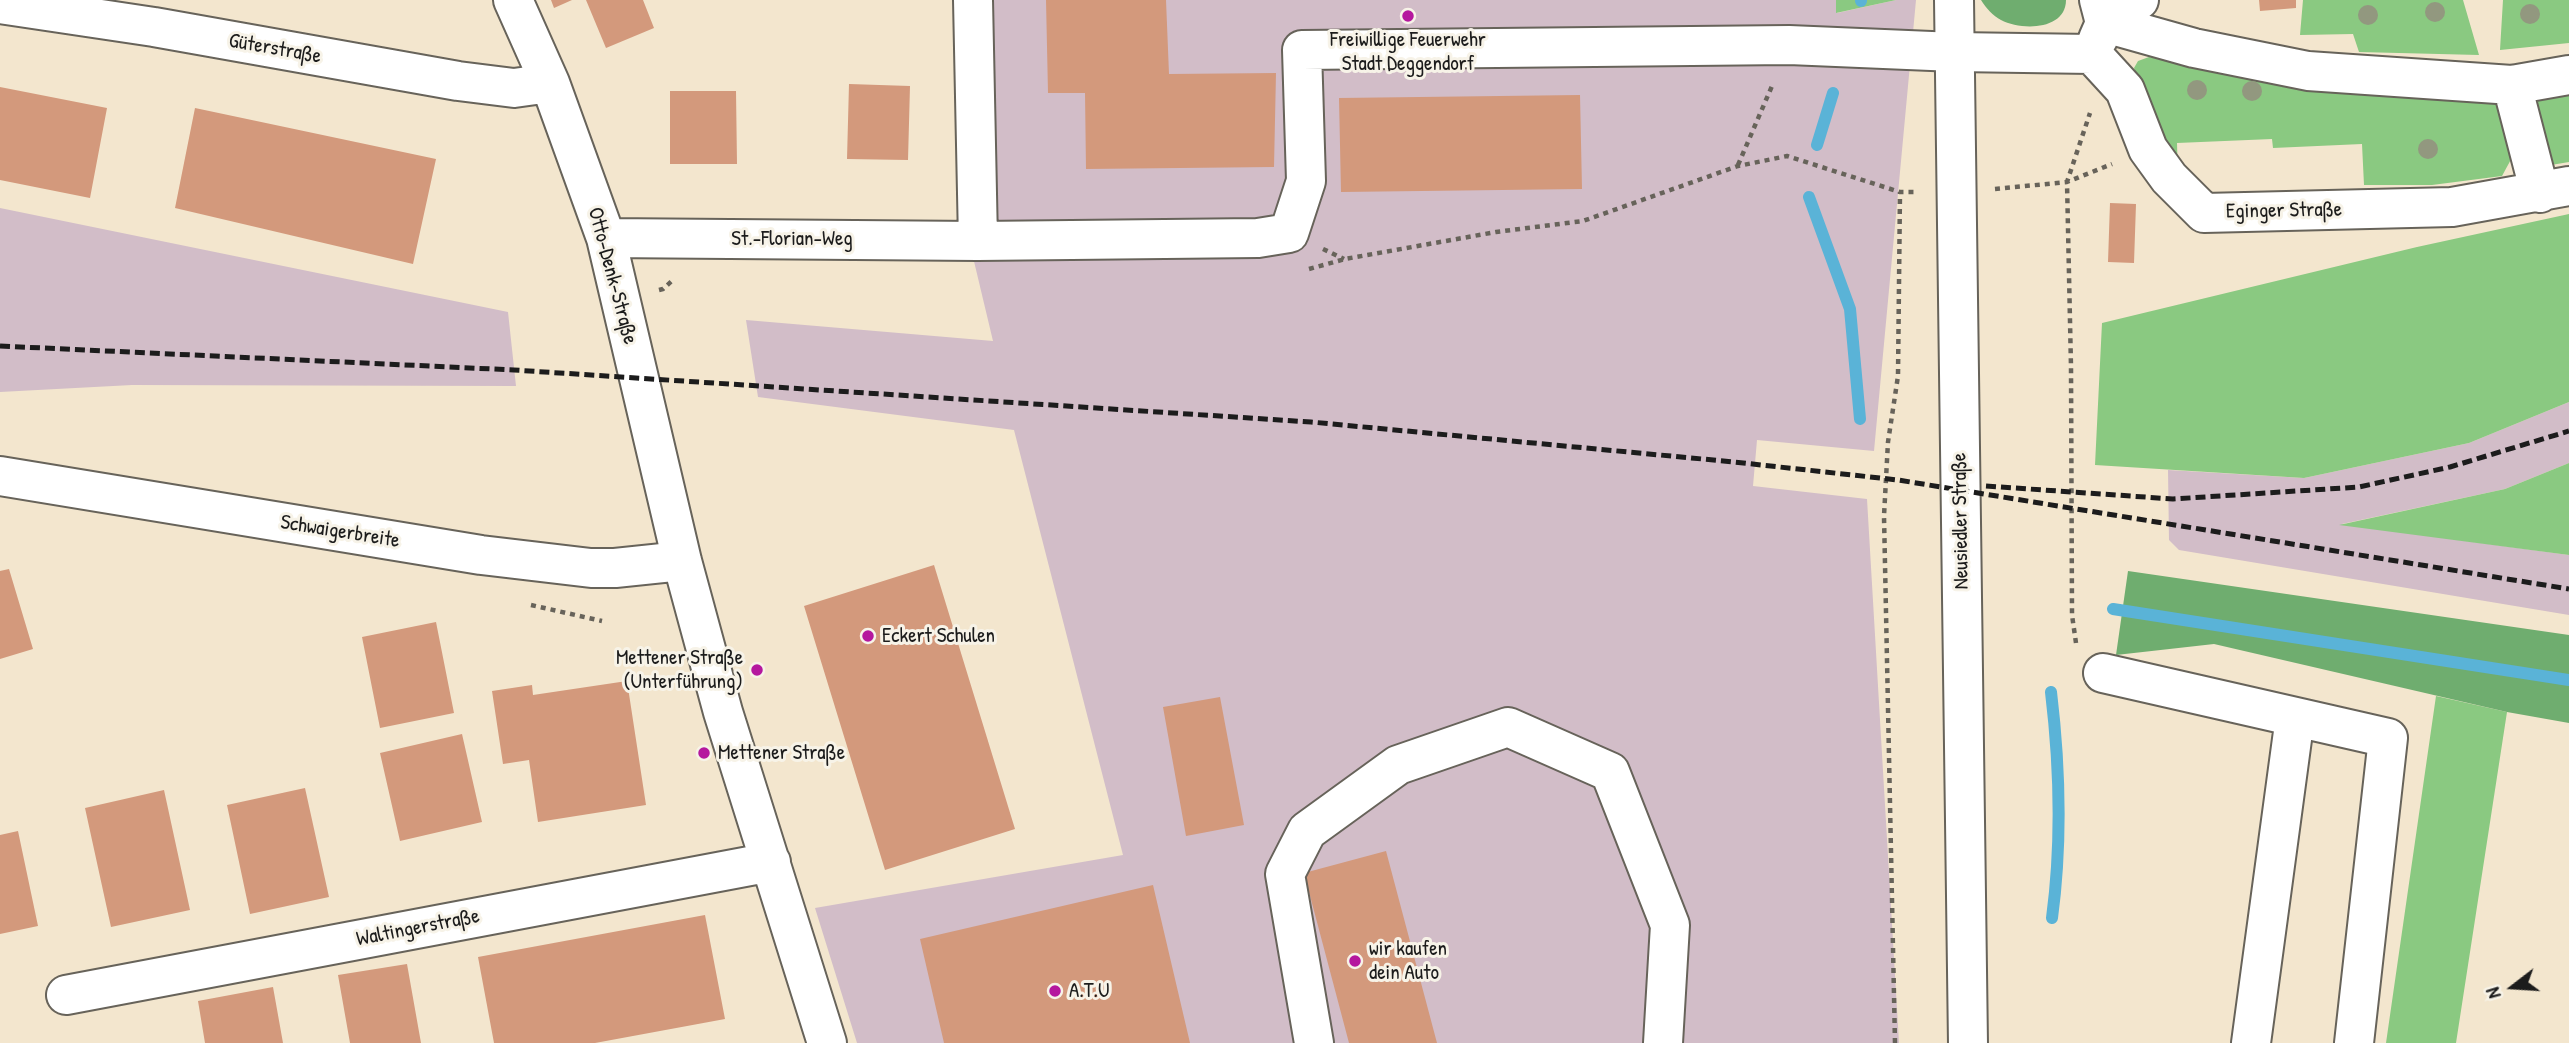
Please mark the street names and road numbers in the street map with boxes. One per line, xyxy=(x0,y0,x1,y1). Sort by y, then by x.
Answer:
street label: Güterstraße xyxy=(227,28,323,70)
street label: Eginger Straße xyxy=(2226,197,2342,225)
street label: Otto-Denk-Straße xyxy=(582,205,642,347)
street label: St.-Florian-Weg xyxy=(731,226,853,252)
street label: Neusiedler Straße xyxy=(1947,452,1975,590)
street label: Schwaigerbreite xyxy=(279,510,401,554)
street label: Waltingerstraße xyxy=(354,904,482,952)

